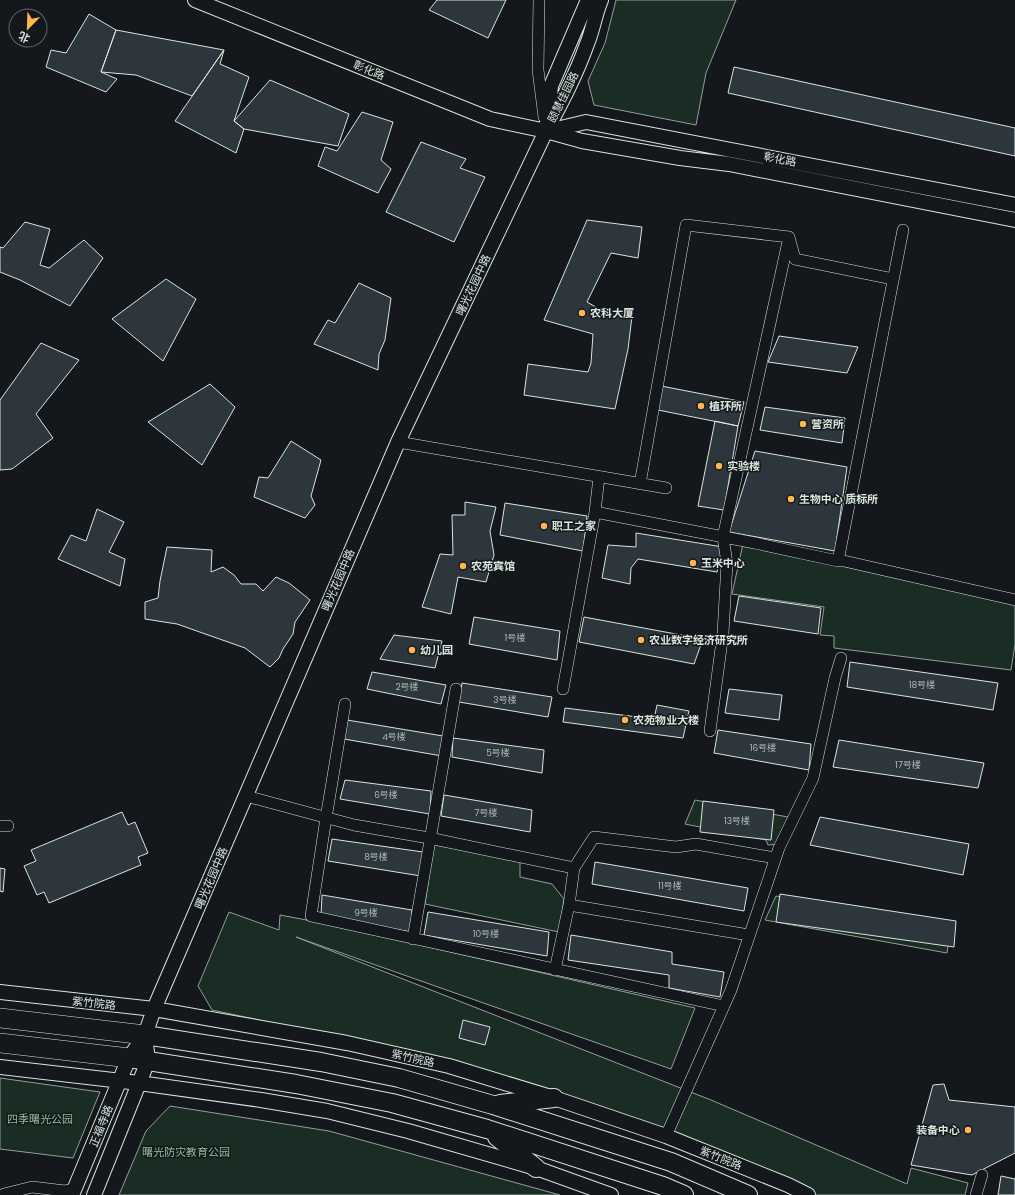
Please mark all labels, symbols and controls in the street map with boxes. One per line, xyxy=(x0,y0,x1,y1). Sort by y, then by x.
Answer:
north arrow xyxy=(8,8,48,48)
text: 北 xyxy=(16,28,32,47)
street label: 彰化路 xyxy=(351,56,387,84)
street label: 颐慧佳园路 xyxy=(544,69,582,125)
street label: 彰化路 xyxy=(762,148,798,170)
street label: 曙光花园中路 xyxy=(452,252,494,318)
place label: 农科大厦 xyxy=(590,305,634,321)
marker: 农科大厦 xyxy=(577,308,587,318)
place label: 植环所 xyxy=(709,398,742,414)
marker: 植环所 xyxy=(696,401,706,411)
place label: 营资所 xyxy=(811,416,844,432)
marker: 营资所 xyxy=(798,419,808,429)
place label: 实验楼 xyxy=(727,458,760,474)
marker: 实验楼 xyxy=(714,461,724,471)
place label: 生物中心 质标所 xyxy=(799,491,878,507)
marker: 生物中心 质标所 xyxy=(786,494,796,504)
place label: 职工之家 xyxy=(552,518,596,534)
marker: 职工之家 xyxy=(539,521,549,531)
street label: 曙光花园中路 xyxy=(318,546,358,614)
place label: 玉米中心 xyxy=(701,555,745,571)
place label: 农苑宾馆 xyxy=(471,558,515,574)
marker: 玉米中心 xyxy=(688,558,698,568)
marker: 农苑宾馆 xyxy=(458,561,468,571)
house number: 1号楼 xyxy=(505,632,525,644)
place label: 农业数字经济研究所 xyxy=(649,632,748,648)
marker: 农业数字经济研究所 xyxy=(636,635,646,645)
place label: 幼儿园 xyxy=(420,642,453,658)
marker: 幼儿园 xyxy=(407,645,417,655)
house number: 18号楼 xyxy=(909,679,935,691)
house number: 2号楼 xyxy=(395,681,419,693)
house number: 3号楼 xyxy=(493,694,517,706)
place label: 农苑物业大楼 xyxy=(633,712,699,728)
marker: 农苑物业大楼 xyxy=(620,715,630,725)
house number: 4号楼 xyxy=(382,731,406,743)
house number: 16号楼 xyxy=(750,742,776,754)
house number: 5号楼 xyxy=(486,747,510,759)
house number: 17号楼 xyxy=(895,759,921,771)
house number: 6号楼 xyxy=(374,789,398,801)
house number: 7号楼 xyxy=(475,807,497,819)
house number: 13号楼 xyxy=(724,815,750,827)
street label: 曙光花园中路 xyxy=(191,844,231,912)
house number: 8号楼 xyxy=(364,851,388,863)
house number: 11号楼 xyxy=(658,880,682,892)
house number: 9号楼 xyxy=(354,907,378,919)
house number: 10号楼 xyxy=(473,928,499,940)
street label: 紫竹院路 xyxy=(71,993,117,1013)
street label: 紫竹院路 xyxy=(390,1045,436,1071)
street label: 正福寺路 xyxy=(85,1103,117,1149)
park label: 四季曙光公园 xyxy=(7,1111,73,1127)
place label: 装备中心 xyxy=(916,1122,960,1138)
marker: 装备中心 xyxy=(963,1125,973,1135)
street label: 紫竹院路 xyxy=(698,1142,744,1174)
park label: 曙光防灾教育公园 xyxy=(142,1144,230,1160)

